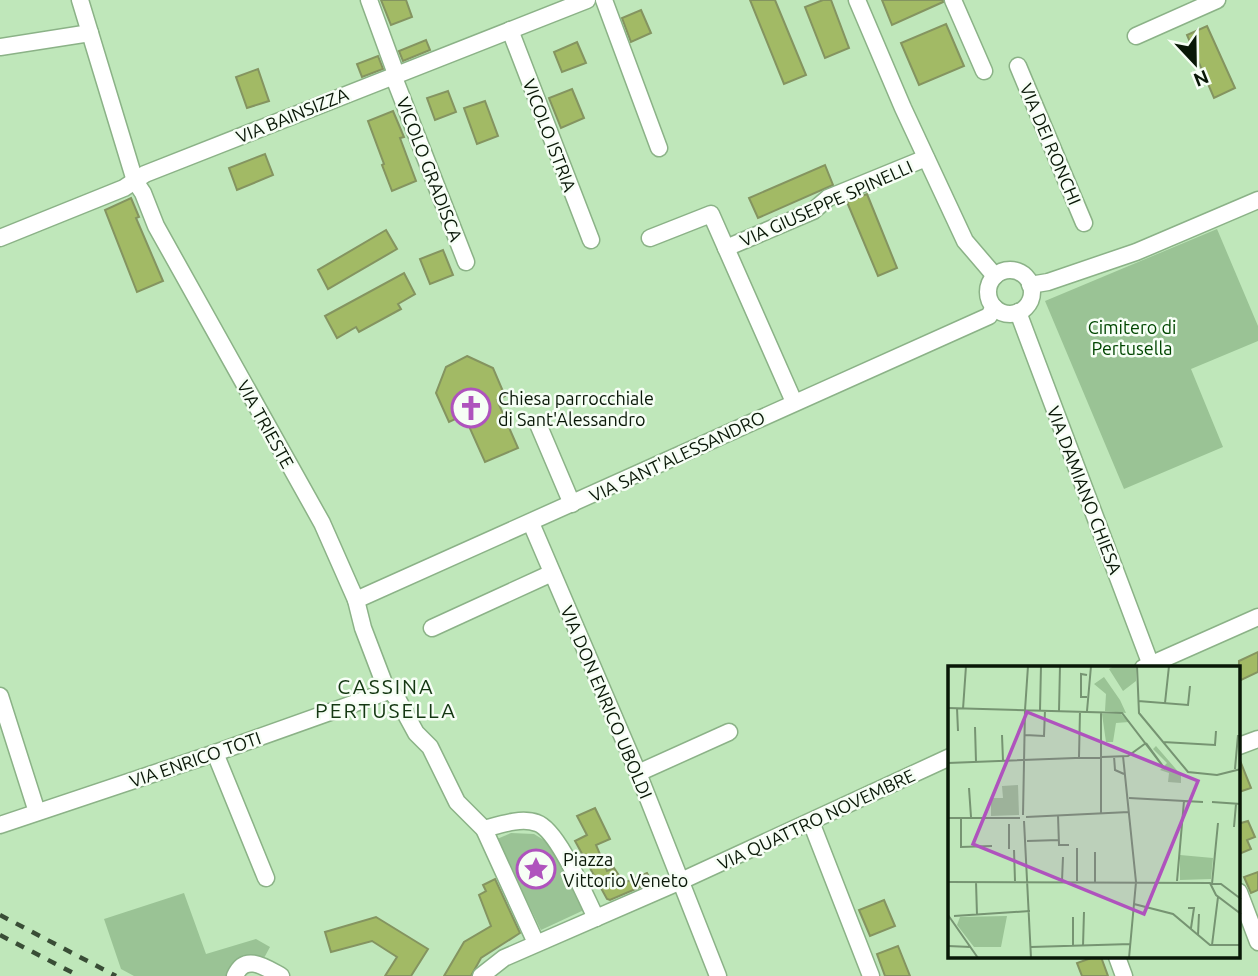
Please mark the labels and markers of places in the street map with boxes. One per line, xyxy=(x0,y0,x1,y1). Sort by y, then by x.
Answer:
church icon: Chiesa parrocchiale di Sant'Alessandro xyxy=(450,387,492,429)
place label: Chiesa parrocchiale di Sant'Alessandro xyxy=(498,388,654,429)
place icon: Piazza Vittorio Veneto xyxy=(515,848,557,890)
place label: Piazza Vittorio Veneto xyxy=(563,849,688,890)

